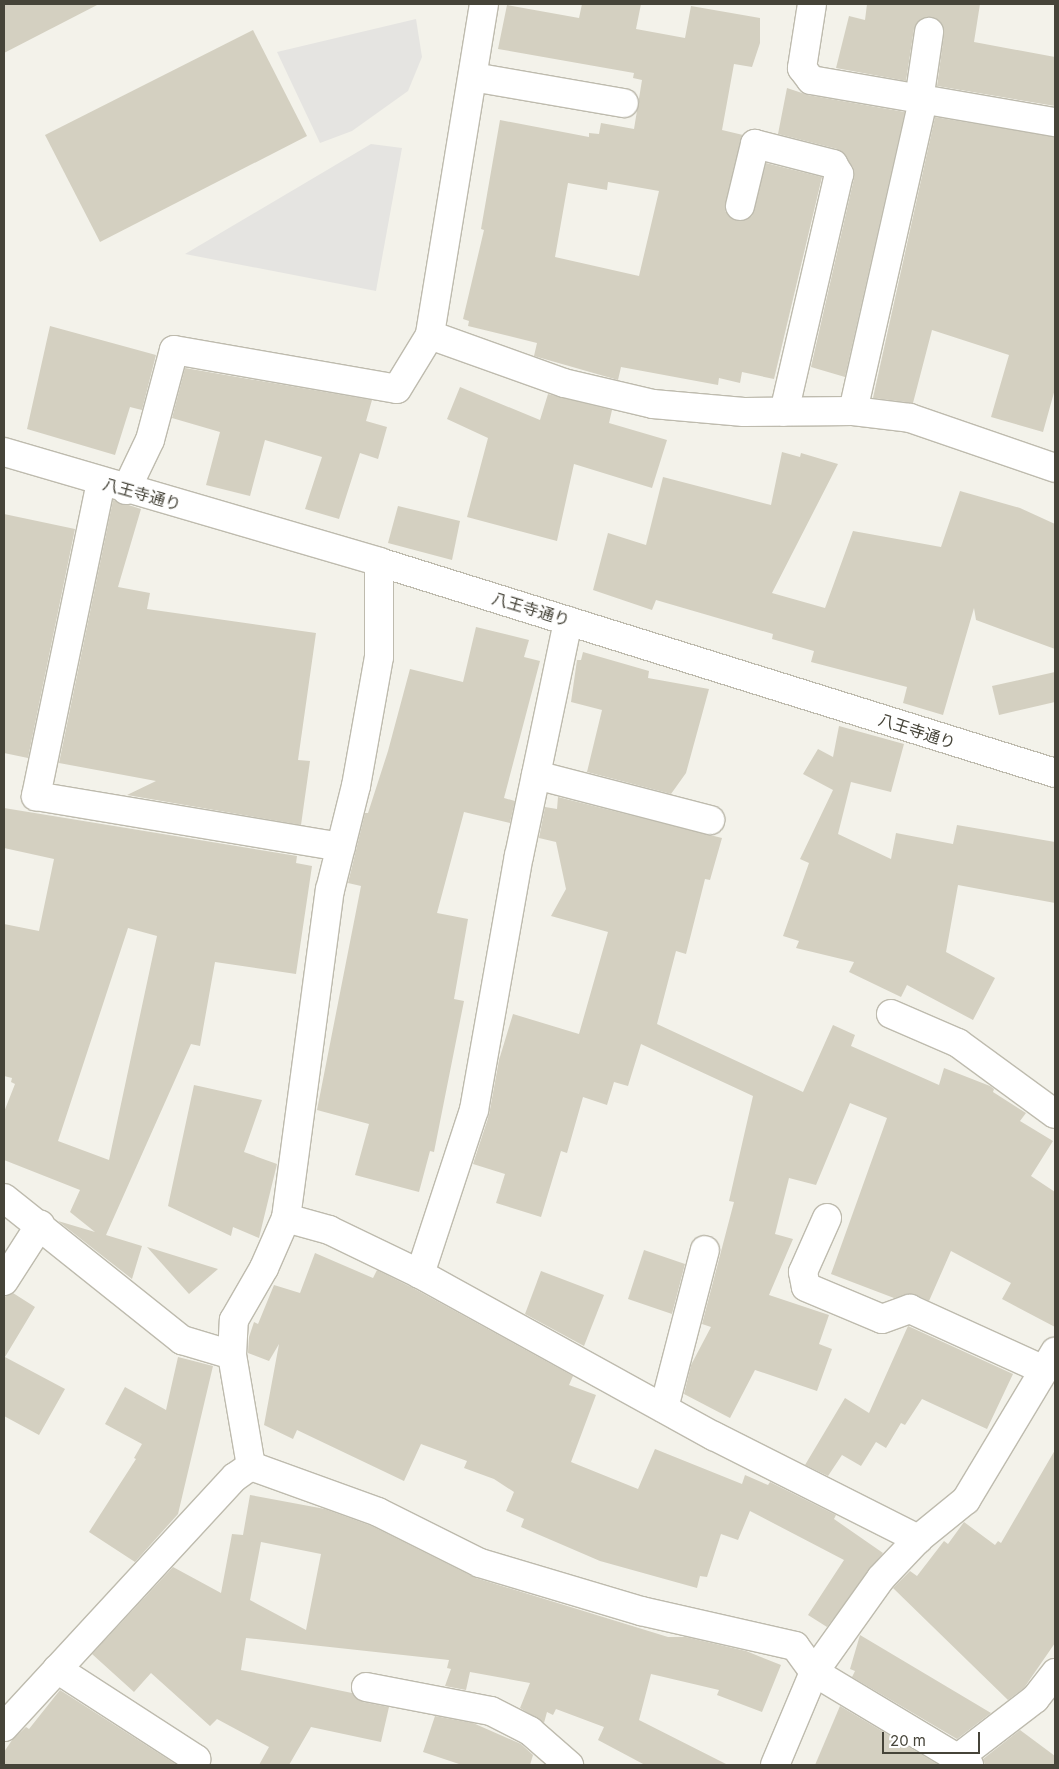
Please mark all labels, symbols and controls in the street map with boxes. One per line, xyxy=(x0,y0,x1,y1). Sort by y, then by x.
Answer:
street label: 八王寺通り xyxy=(101,474,183,514)
street label: 八王寺通り xyxy=(490,588,572,630)
street label: 八王寺通り xyxy=(876,710,958,752)
scale bar xyxy=(884,1722,982,1754)
text: 20 m xyxy=(890,1731,926,1750)

